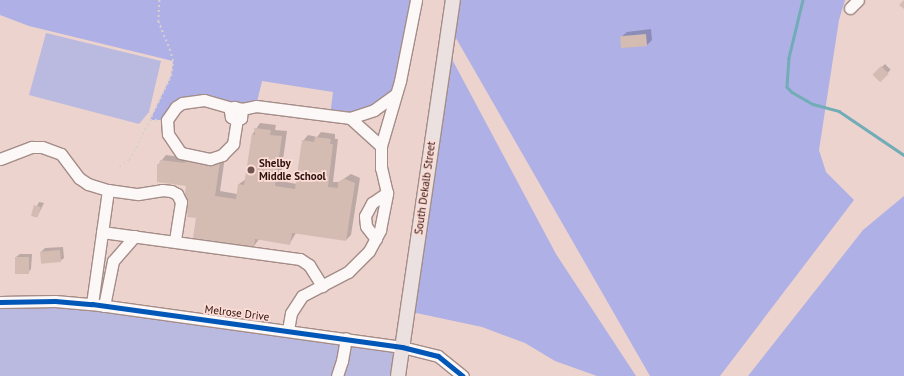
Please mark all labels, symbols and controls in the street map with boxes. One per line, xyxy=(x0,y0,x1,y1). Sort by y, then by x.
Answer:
street label: South Dekalb Street xyxy=(412,141,438,235)
place label: Shelby Middle School xyxy=(259,157,326,183)
marker: Shelby Middle School xyxy=(246,165,256,175)
street label: Melrose Drive xyxy=(204,302,270,324)

